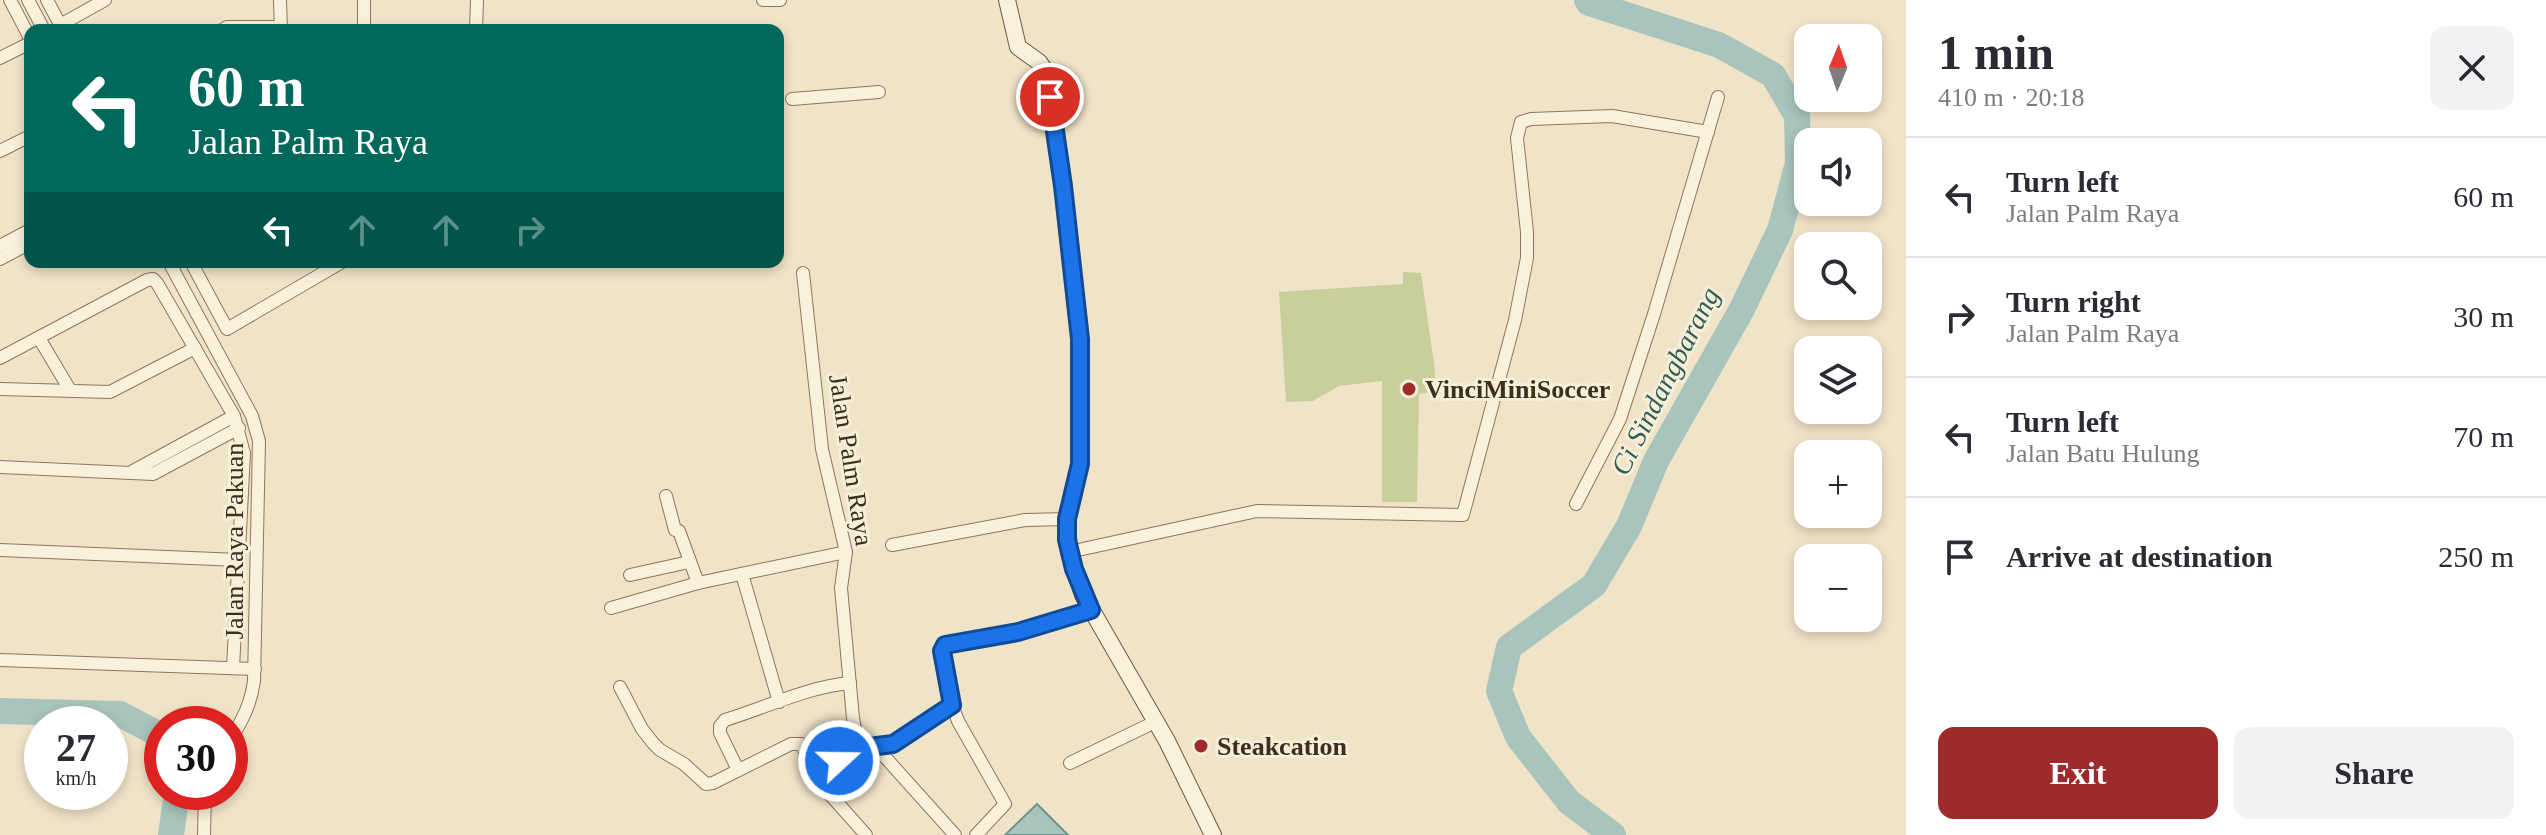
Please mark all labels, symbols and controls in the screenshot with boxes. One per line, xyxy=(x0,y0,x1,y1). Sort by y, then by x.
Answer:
north arrow xyxy=(1794,24,1882,112)
map controls xyxy=(1794,24,1882,632)
text: 1 min xyxy=(1938,26,2054,79)
button: close xyxy=(2430,26,2514,110)
icon: left xyxy=(56,56,160,160)
text: 60 m xyxy=(188,56,305,118)
pin xyxy=(1016,63,1084,131)
icon: arrive xyxy=(1028,75,1072,119)
text: 410 m · 20:18 xyxy=(1938,83,2085,112)
text: Jalan Palm Raya xyxy=(188,122,428,162)
button: sound xyxy=(1794,128,1882,216)
text: Turn left xyxy=(2006,165,2119,198)
icon: left xyxy=(1938,175,1982,219)
text: 60 m xyxy=(2453,180,2514,213)
text: Jalan Palm Raya xyxy=(2006,199,2179,228)
icon: left xyxy=(256,208,300,252)
icon: ahead xyxy=(340,208,384,252)
icon: ahead xyxy=(424,208,468,252)
icon: right xyxy=(508,208,552,252)
button: search xyxy=(1794,232,1882,320)
water label: Ci Sindangbarang xyxy=(1604,282,1726,480)
text: Turn right xyxy=(2006,285,2141,318)
icon: right xyxy=(1938,295,1982,339)
text: 30 m xyxy=(2453,300,2514,333)
text: Jalan Palm Raya xyxy=(2006,319,2179,348)
button: layers xyxy=(1794,336,1882,424)
street label: Jalan Palm Raya xyxy=(823,372,879,548)
place label: VinciMiniSoccer xyxy=(1425,375,1610,404)
marker: VinciMiniSoccer xyxy=(1400,380,1418,398)
text: Turn left xyxy=(2006,405,2119,438)
icon: left xyxy=(1938,415,1982,459)
text: 70 m xyxy=(2453,420,2514,453)
text: Jalan Batu Hulung xyxy=(2006,439,2200,468)
button: + xyxy=(1794,440,1882,528)
street label: Jalan Raya Pakuan xyxy=(220,443,249,639)
icon: arrive xyxy=(1938,535,1982,579)
text: Arrive at destination xyxy=(2006,540,2273,573)
text: 250 m xyxy=(2438,540,2514,573)
button: − xyxy=(1794,544,1882,632)
speed limit sign: 30 xyxy=(144,706,248,810)
position arrow xyxy=(797,719,881,803)
text: 27 xyxy=(56,725,96,770)
button: Exit xyxy=(1938,727,2218,819)
button: Share xyxy=(2234,727,2514,819)
place label: Steakcation xyxy=(1217,732,1348,761)
marker: Steakcation xyxy=(1192,737,1210,755)
text: km/h xyxy=(55,767,97,789)

